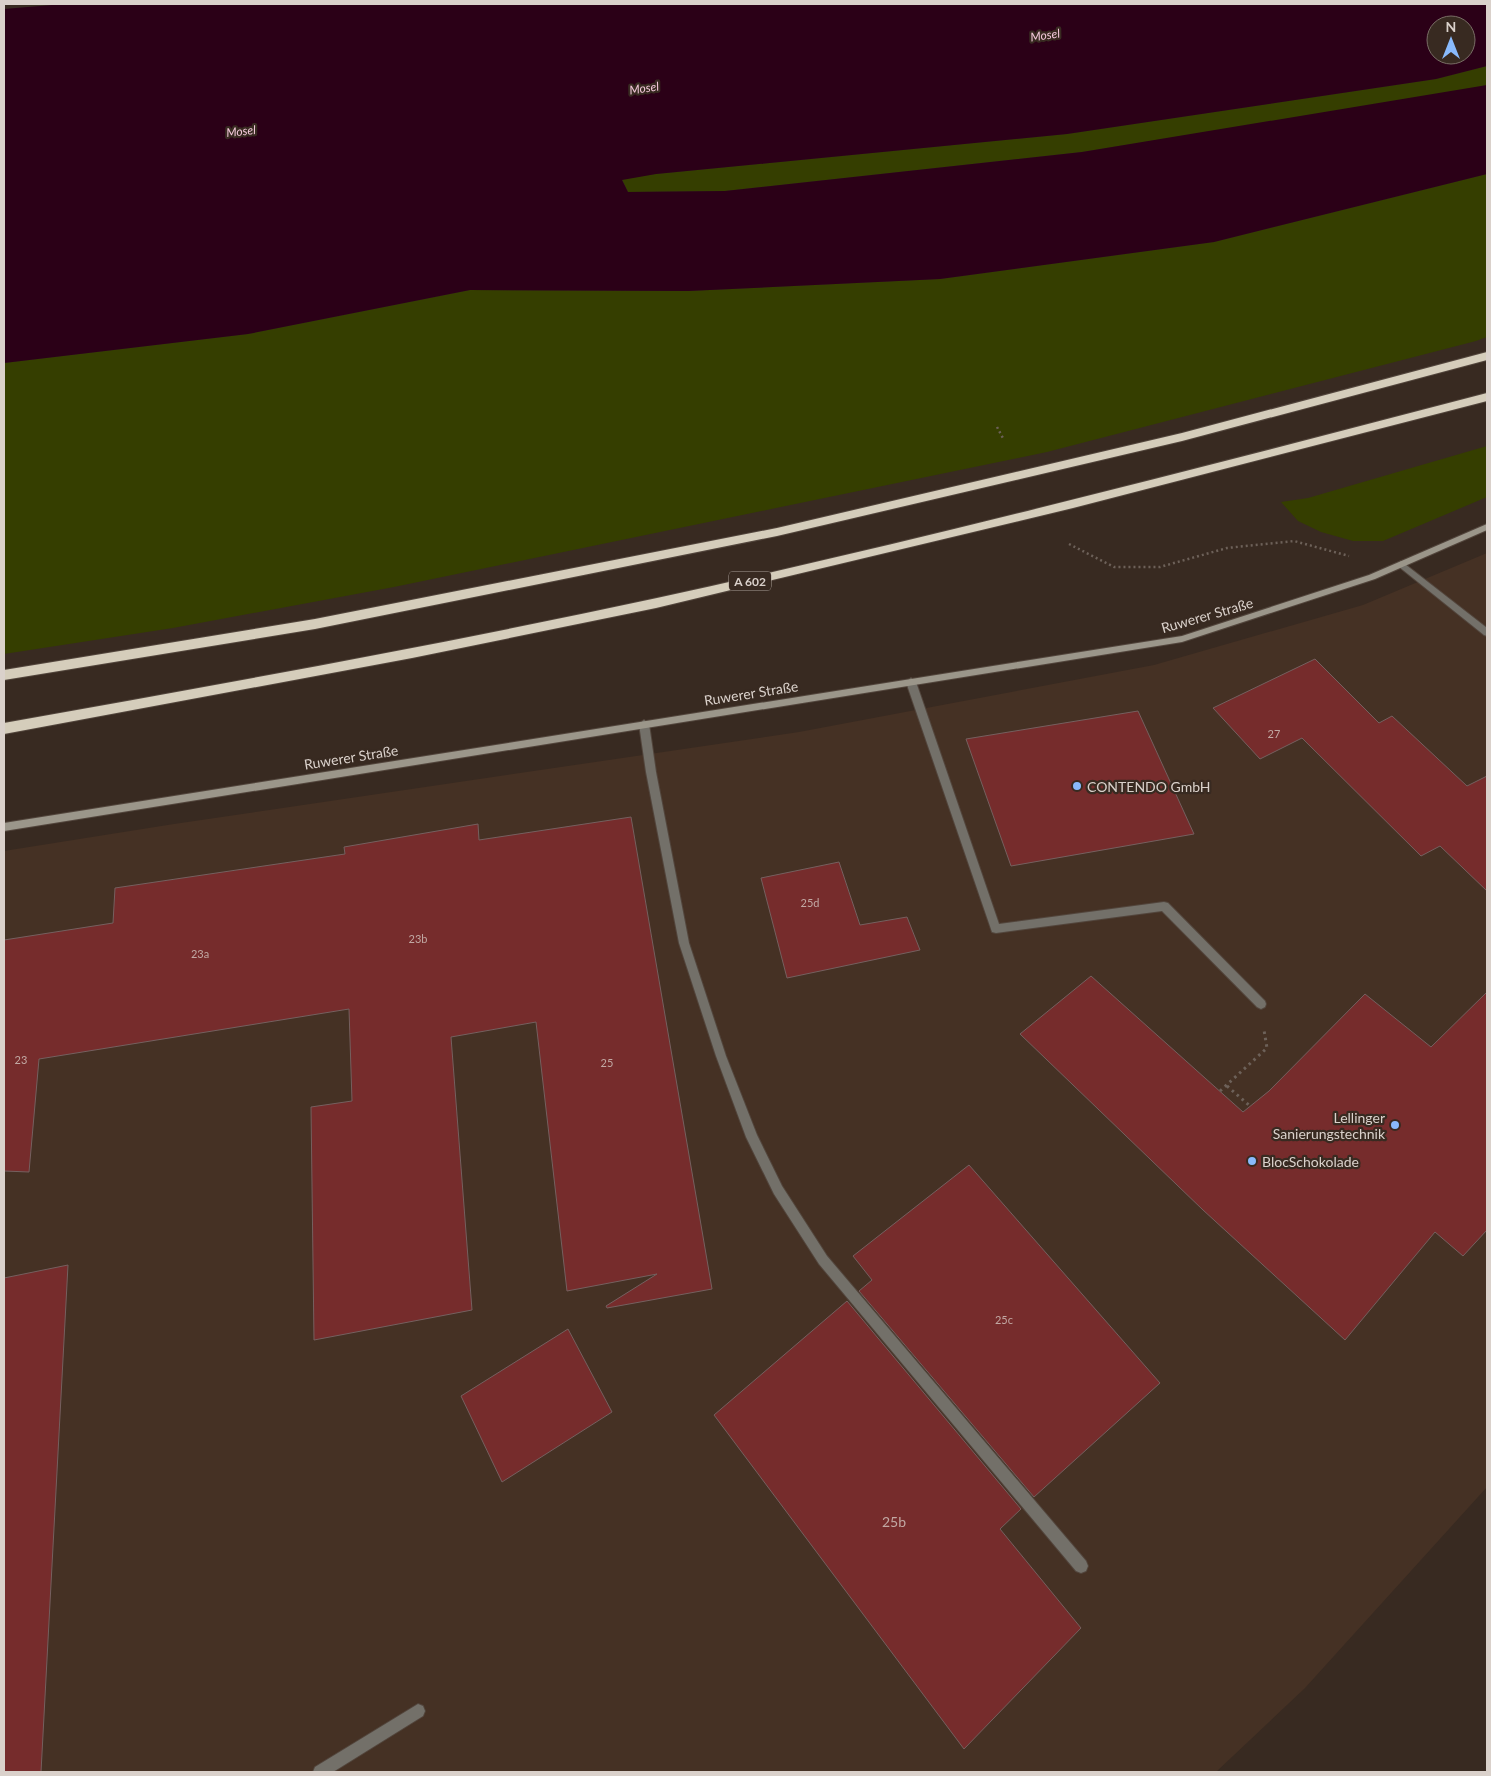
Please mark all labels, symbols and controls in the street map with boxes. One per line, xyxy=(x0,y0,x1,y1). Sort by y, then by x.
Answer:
north arrow xyxy=(1426,15,1476,65)
text: N xyxy=(1446,18,1456,35)
water label: Mosel xyxy=(1029,25,1061,44)
water label: Mosel xyxy=(628,78,660,97)
water label: Mosel xyxy=(225,122,257,140)
road number: A 602 xyxy=(729,572,771,590)
street label: Ruwerer Straße xyxy=(1159,594,1255,636)
street label: Ruwerer Straße xyxy=(703,677,799,709)
house number: 27 xyxy=(1268,727,1280,740)
street label: Ruwerer Straße xyxy=(303,741,399,773)
place label: CONTENDO GmbH xyxy=(1087,778,1211,795)
marker: CONTENDO GmbH xyxy=(1071,780,1083,792)
house number: 25d xyxy=(801,896,819,909)
house number: 23b xyxy=(409,932,427,945)
house number: 23a xyxy=(191,947,209,960)
house number: 23 xyxy=(15,1053,27,1066)
house number: 25 xyxy=(601,1056,613,1069)
place label: Lellinger Sanierungstechnik xyxy=(1273,1109,1386,1142)
marker: Lellinger Sanierungstechnik xyxy=(1389,1119,1401,1131)
place label: BlocSchokolade xyxy=(1262,1153,1359,1170)
marker: BlocSchokolade xyxy=(1246,1155,1258,1167)
house number: 25c xyxy=(995,1313,1013,1326)
house number: 25b xyxy=(882,1513,906,1530)

